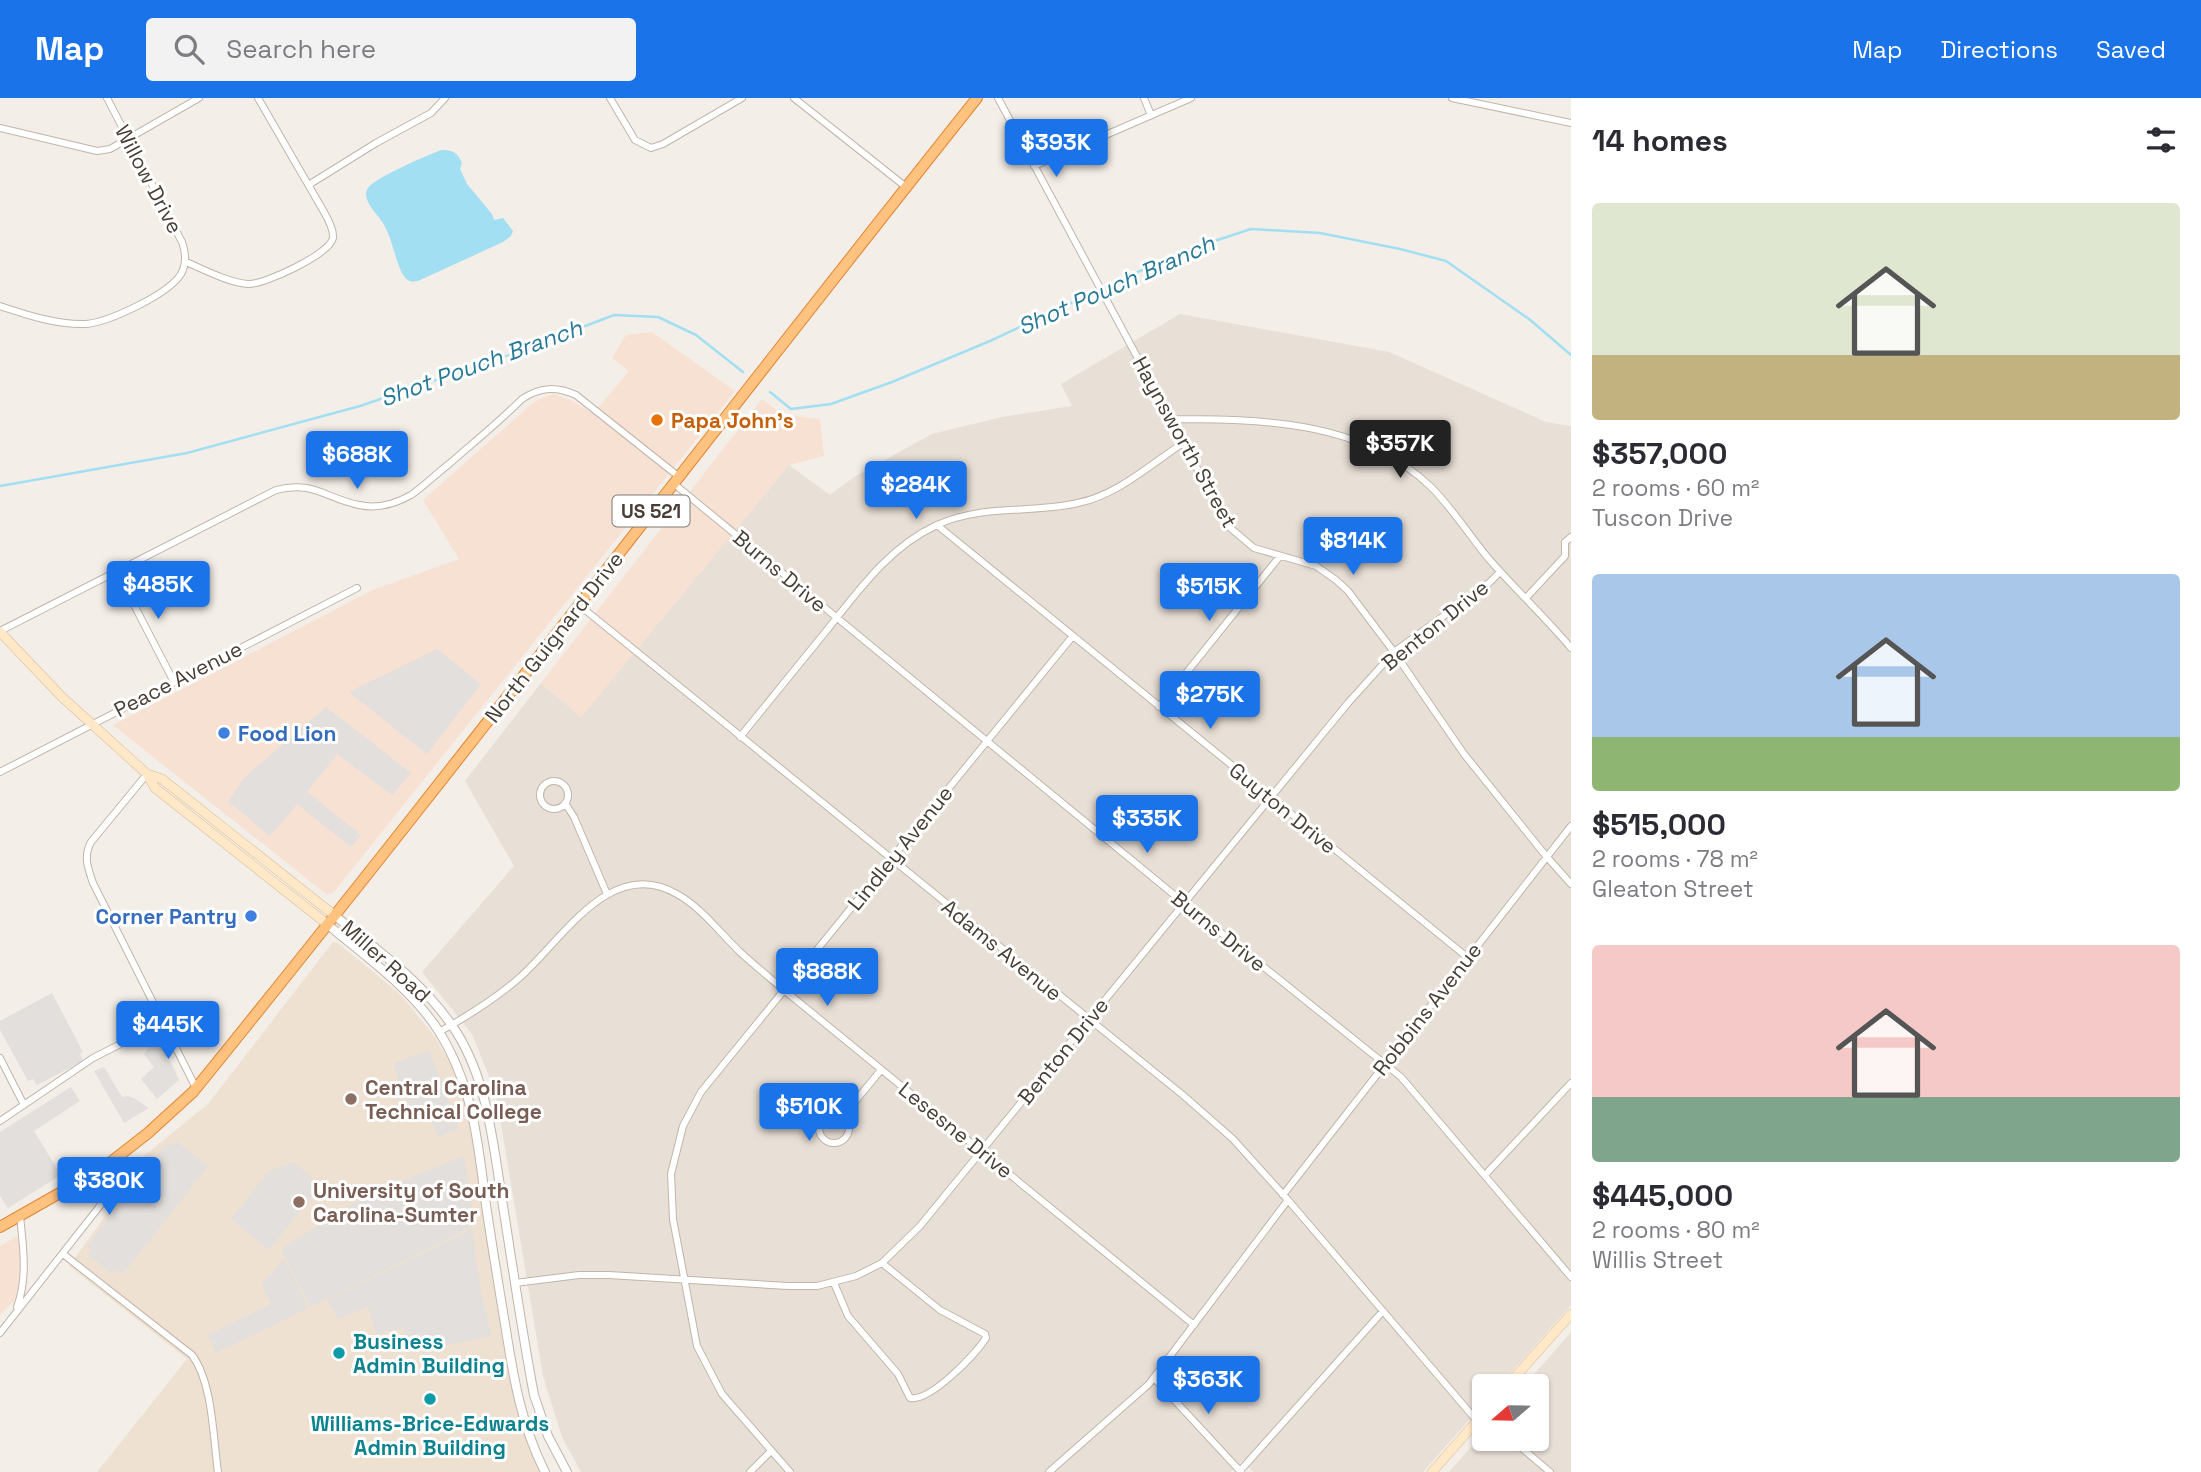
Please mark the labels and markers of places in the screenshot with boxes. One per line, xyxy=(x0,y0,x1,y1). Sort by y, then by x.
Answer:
pin: $393K xyxy=(1007,120,1105,179)
place label: Papa John's xyxy=(671,407,794,434)
marker: Papa John's xyxy=(649,412,665,428)
pin: $357K xyxy=(1351,420,1449,480)
pin: $688K xyxy=(308,432,406,491)
pin: $284K xyxy=(867,462,965,521)
pin: $814K xyxy=(1304,518,1402,577)
pin: $485K xyxy=(109,561,207,621)
pin: $515K xyxy=(1160,564,1258,623)
pin: $275K xyxy=(1161,672,1259,731)
place label: Food Lion xyxy=(238,720,336,747)
marker: Food Lion xyxy=(216,725,232,741)
pin: $335K xyxy=(1098,796,1196,855)
place label: Corner Pantry xyxy=(96,903,237,930)
marker: Corner Pantry xyxy=(243,908,259,924)
pin: $888K xyxy=(778,948,876,1008)
pin: $445K xyxy=(119,1002,217,1061)
place label: Central Carolina Technical College xyxy=(365,1074,542,1125)
pin: $510K xyxy=(760,1084,858,1143)
marker: Central Carolina Technical College xyxy=(343,1091,359,1107)
pin: $380K xyxy=(60,1158,158,1217)
place label: University of South Carolina-Sumter xyxy=(313,1177,510,1228)
marker: University of South Carolina-Sumter xyxy=(291,1194,307,1210)
place label: Business Admin Building xyxy=(353,1328,505,1379)
marker: Business Admin Building xyxy=(331,1345,347,1361)
pin: $363K xyxy=(1159,1356,1257,1416)
marker: Williams-Brice-Edwards Admin Building xyxy=(422,1391,438,1407)
place label: Williams-Brice-Edwards Admin Building xyxy=(311,1410,549,1461)

